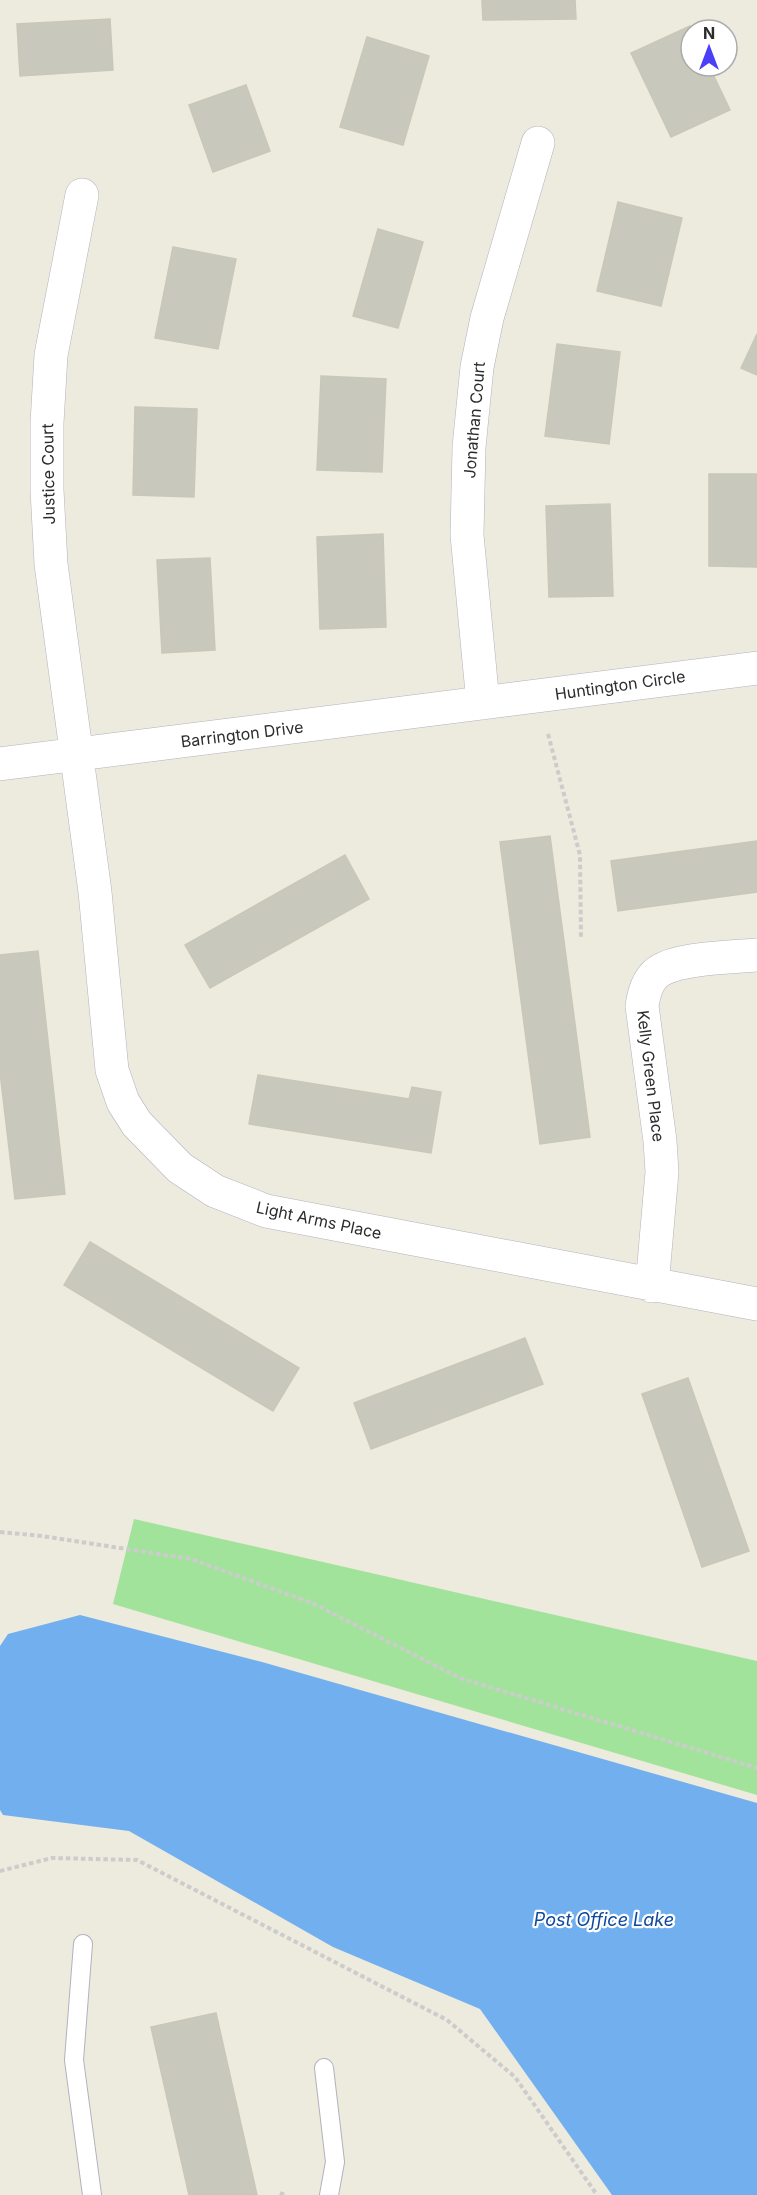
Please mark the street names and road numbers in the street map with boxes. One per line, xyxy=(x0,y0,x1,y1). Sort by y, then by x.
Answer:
street label: Jonathan Court xyxy=(459,361,489,479)
street label: Justice Court xyxy=(37,423,59,525)
street label: Huntington Circle xyxy=(554,666,686,704)
street label: Barrington Drive xyxy=(180,717,304,751)
street label: Kelly Green Place xyxy=(633,1009,669,1143)
street label: Light Arms Place xyxy=(254,1197,384,1243)

